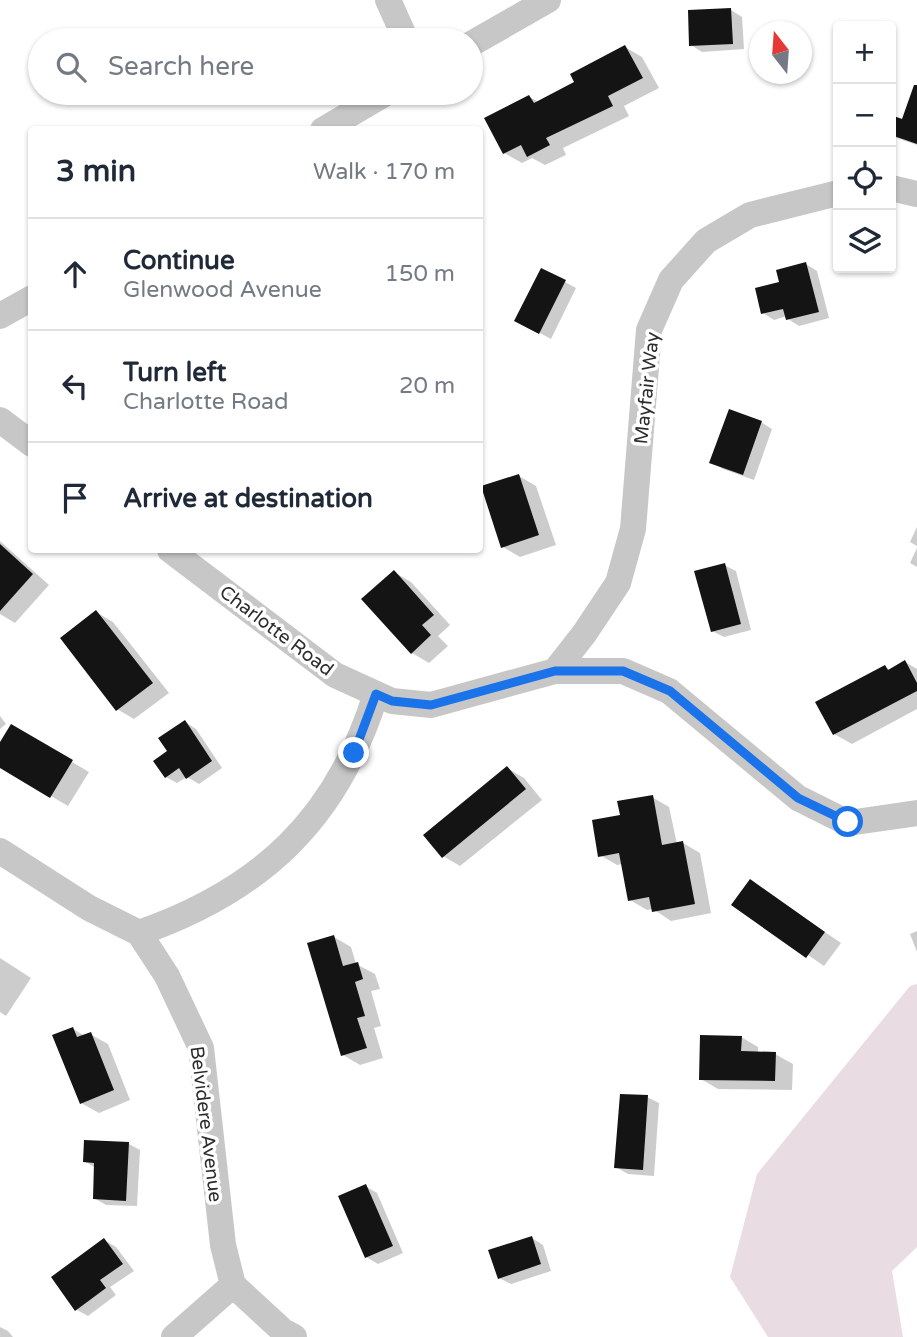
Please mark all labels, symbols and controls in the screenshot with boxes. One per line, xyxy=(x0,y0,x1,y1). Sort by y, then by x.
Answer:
north arrow xyxy=(749,21,812,84)
map controls xyxy=(833,21,896,273)
button: + xyxy=(833,21,896,84)
search box xyxy=(28,28,483,105)
icon: search xyxy=(52,48,90,86)
text: Search here xyxy=(108,51,254,82)
button: − xyxy=(833,84,896,147)
button: locate xyxy=(833,147,896,210)
text: 3 min xyxy=(56,153,136,190)
text: Walk · 170 m xyxy=(313,158,455,186)
button: layers xyxy=(833,210,896,273)
text: Continue xyxy=(123,245,235,276)
icon: ahead xyxy=(56,255,94,293)
text: 150 m xyxy=(385,260,455,288)
text: Glenwood Avenue xyxy=(123,276,322,304)
street label: Mayfair Way xyxy=(630,331,664,445)
text: Turn left xyxy=(123,357,226,388)
icon: left xyxy=(56,367,94,405)
text: 20 m xyxy=(399,372,455,400)
text: Charlotte Road xyxy=(123,388,289,416)
icon: arrive xyxy=(56,479,94,517)
text: Arrive at destination xyxy=(123,483,373,514)
street label: Charlotte Road xyxy=(215,581,338,681)
route end xyxy=(338,737,369,768)
route start xyxy=(832,806,863,837)
street label: Belvidere Avenue xyxy=(186,1045,226,1203)

